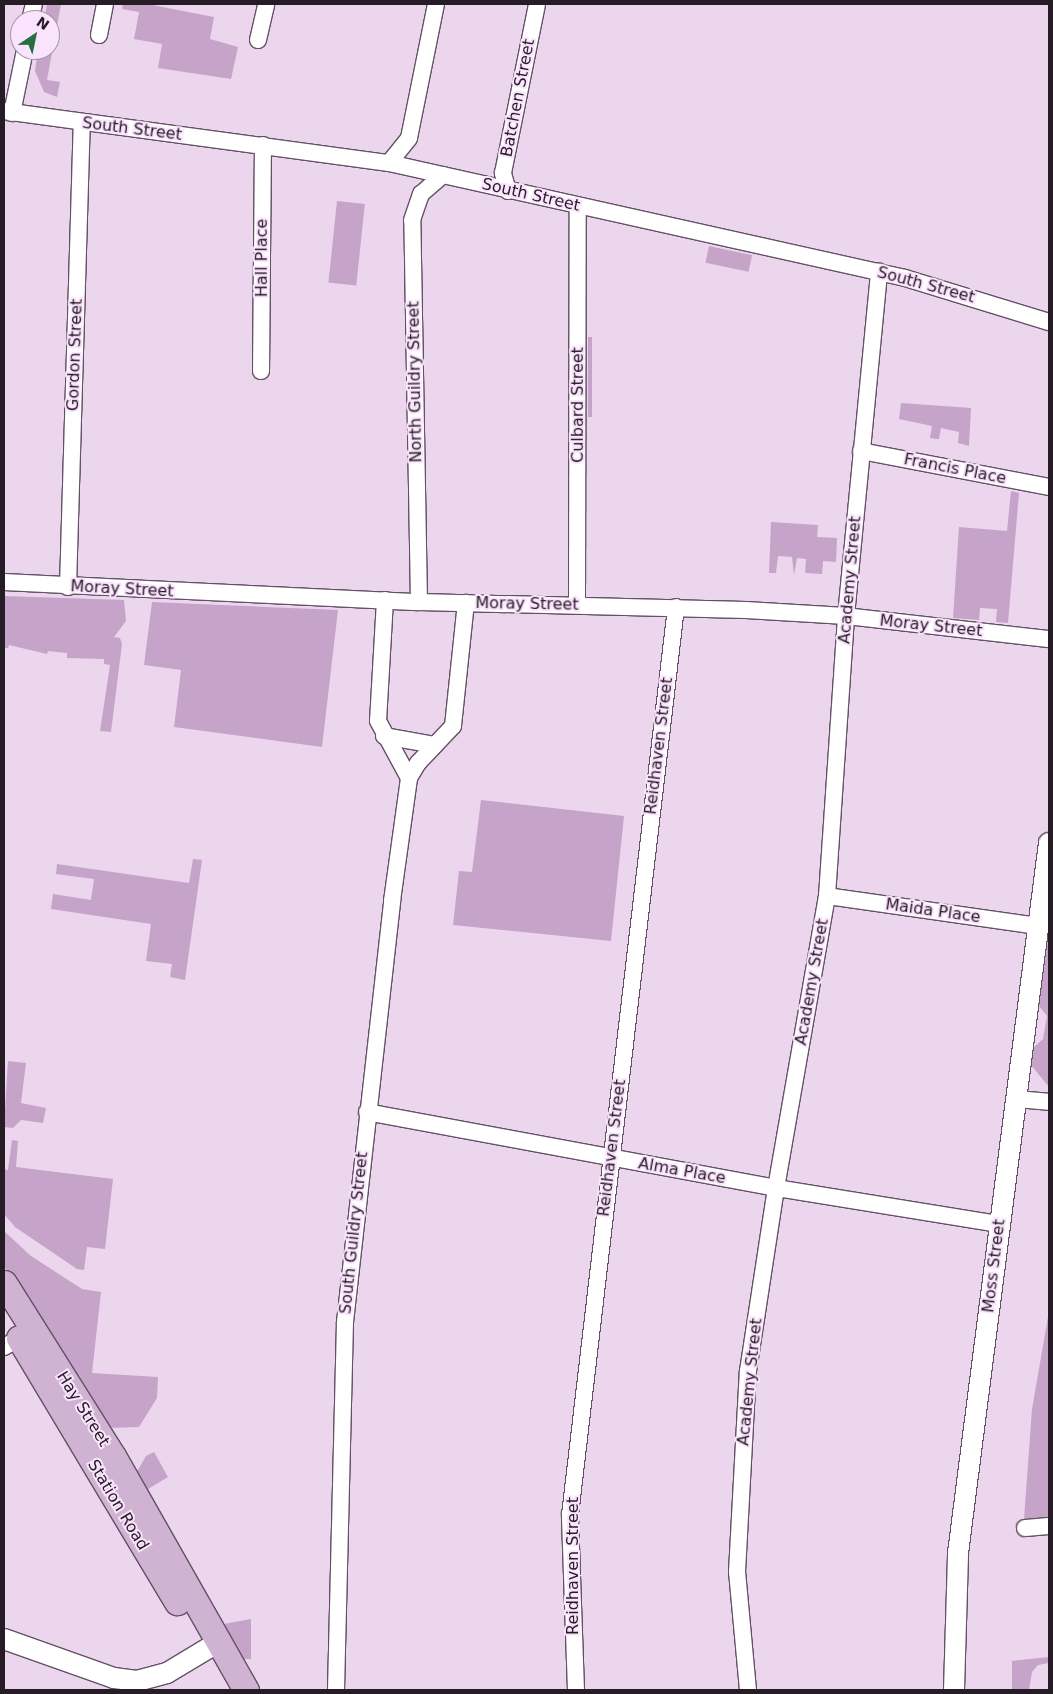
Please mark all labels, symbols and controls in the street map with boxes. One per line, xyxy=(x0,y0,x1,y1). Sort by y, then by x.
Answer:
north arrow xyxy=(10,10,60,60)
text: N xyxy=(33,13,52,33)
street label: Batchen Street xyxy=(497,37,539,159)
street label: South Street xyxy=(81,113,183,145)
street label: South Street xyxy=(480,174,582,216)
street label: Hall Place xyxy=(252,219,272,297)
street label: South Street xyxy=(875,263,977,307)
street label: Gordon Street xyxy=(63,299,87,411)
street label: North Guildry Street xyxy=(404,301,426,463)
street label: Culbard Street xyxy=(568,347,588,463)
street label: Francis Place xyxy=(902,450,1008,488)
street label: Academy Street xyxy=(835,515,865,645)
street label: Moray Street xyxy=(70,577,174,601)
street label: Moray Street xyxy=(475,594,579,614)
street label: Moray Street xyxy=(879,611,983,641)
street label: Reidhaven Street xyxy=(641,676,677,816)
street label: Maida Place xyxy=(884,895,982,927)
street label: Academy Street xyxy=(791,917,833,1047)
street label: Reidhaven Street xyxy=(594,1078,630,1218)
street label: South Guildry Street xyxy=(336,1151,372,1315)
street label: Alma Place xyxy=(637,1154,727,1188)
street label: Moss Street xyxy=(979,1218,1009,1314)
street label: Academy Street xyxy=(734,1317,766,1447)
street label: Hay Street xyxy=(52,1368,114,1450)
street label: Station Road xyxy=(83,1456,153,1554)
street label: Reidhaven Street xyxy=(563,1497,583,1635)

